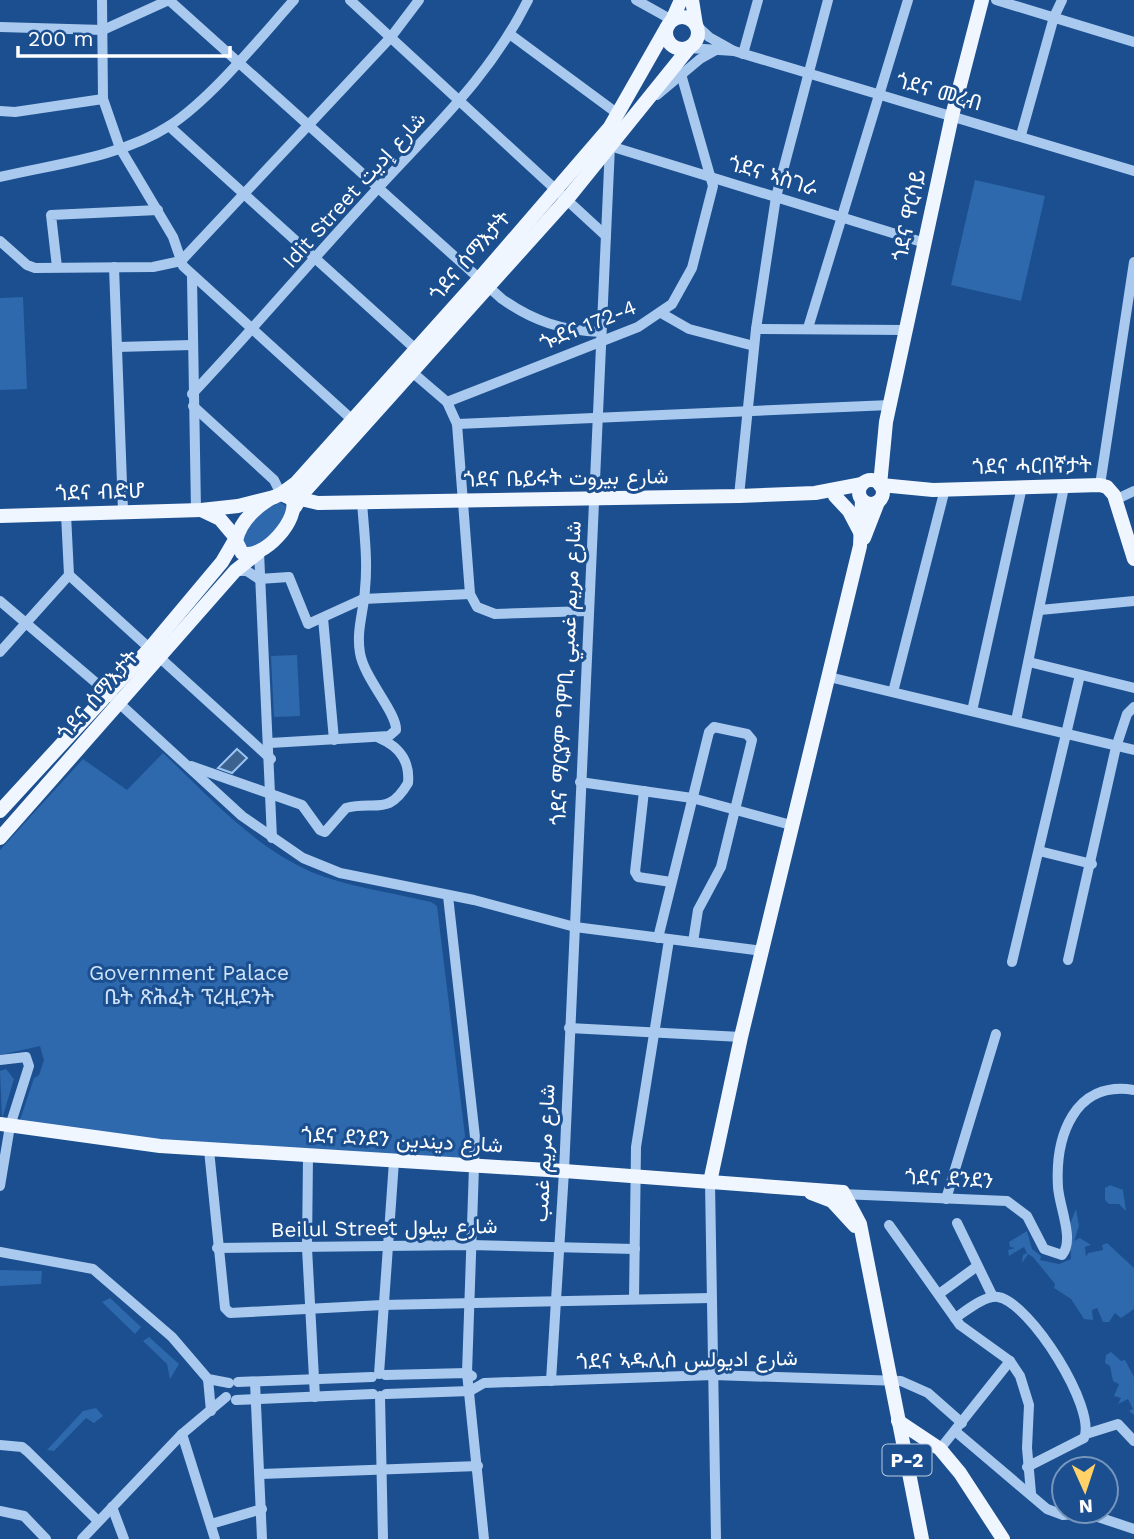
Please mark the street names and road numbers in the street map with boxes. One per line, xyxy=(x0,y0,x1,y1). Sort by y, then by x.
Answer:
street label: ጎደና መረብ xyxy=(893,67,985,116)
street label: Idit Street شارع إديت xyxy=(277,106,432,274)
street label: ጎደና ኣስገራ xyxy=(725,150,821,201)
street label: ጎደና ዋርሳይ xyxy=(887,167,930,263)
street label: ጎደና ሰማእታት xyxy=(424,205,516,306)
street label: ጐደና 172-4 xyxy=(536,294,640,355)
street label: ጎደና ሓርበኛታት xyxy=(972,452,1092,479)
street label: ጎደና ቤይሩት شارع بيروت xyxy=(463,463,669,494)
street label: ጎደና ብድሆ xyxy=(55,477,145,506)
street label: ጎደና ማርያም ግምቢ شارع مريم غمبي xyxy=(545,520,591,826)
street label: ጎደና ሰማእታት xyxy=(52,644,144,745)
street label: شارع مريم غمب xyxy=(527,1083,562,1223)
street label: ጎደና ደንደን شارع ديندين xyxy=(300,1122,504,1159)
street label: ጎደና ደንደን xyxy=(904,1164,994,1193)
street label: Beilul Street شارع بيلول xyxy=(270,1213,498,1244)
street label: ጎደና ኣዱሊስ شارع اديولس xyxy=(576,1345,798,1376)
road number: P-2 xyxy=(883,1444,932,1476)

